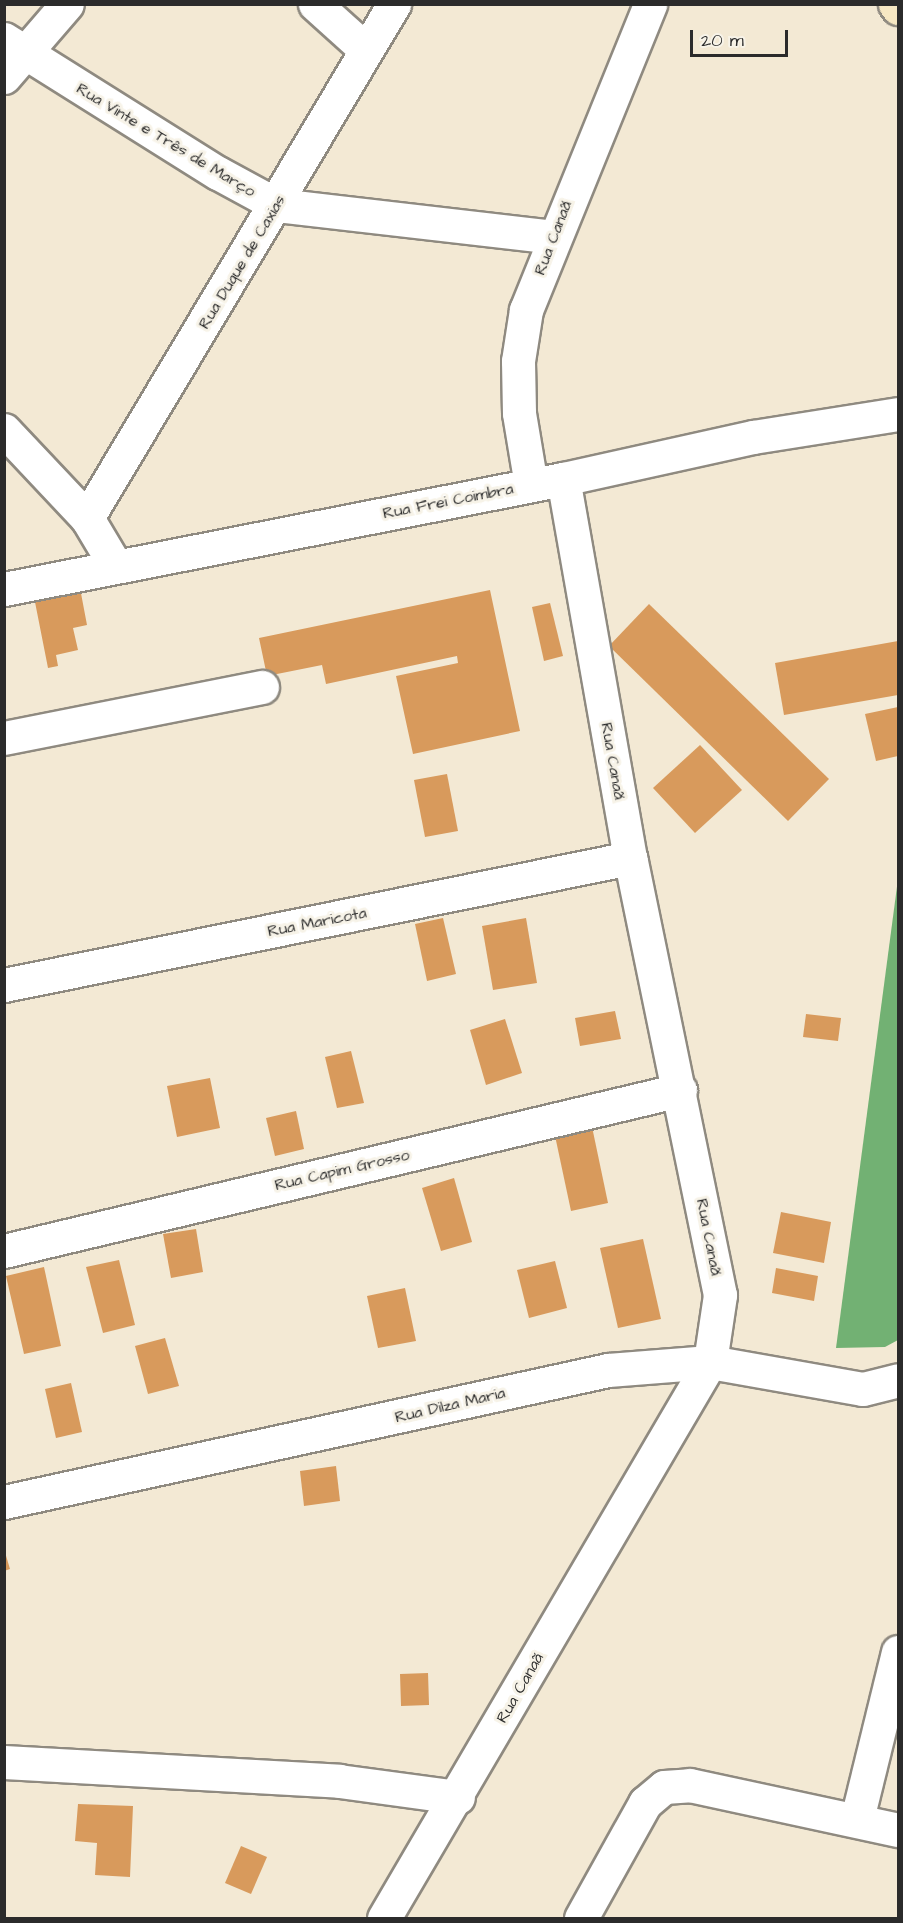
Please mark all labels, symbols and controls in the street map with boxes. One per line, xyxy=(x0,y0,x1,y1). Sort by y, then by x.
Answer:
scale bar xyxy=(693,18,790,56)
text: 20 m xyxy=(701,28,744,53)
street label: Rua Vinte e Três de Março xyxy=(73,79,259,201)
street label: Rua Duque de Caxias xyxy=(194,192,290,332)
street label: Rua Canaã xyxy=(530,198,576,278)
street label: Rua Frei Coimbra xyxy=(381,479,515,523)
street label: Rua Canaã xyxy=(597,721,629,801)
street label: Rua Maricota xyxy=(266,903,368,941)
street label: Rua Capim Grosso xyxy=(273,1145,411,1195)
street label: Rua Canaã xyxy=(692,1197,726,1277)
street label: Rua Dilza Maria xyxy=(393,1383,507,1427)
street label: Rua Canaã xyxy=(492,1649,548,1727)

